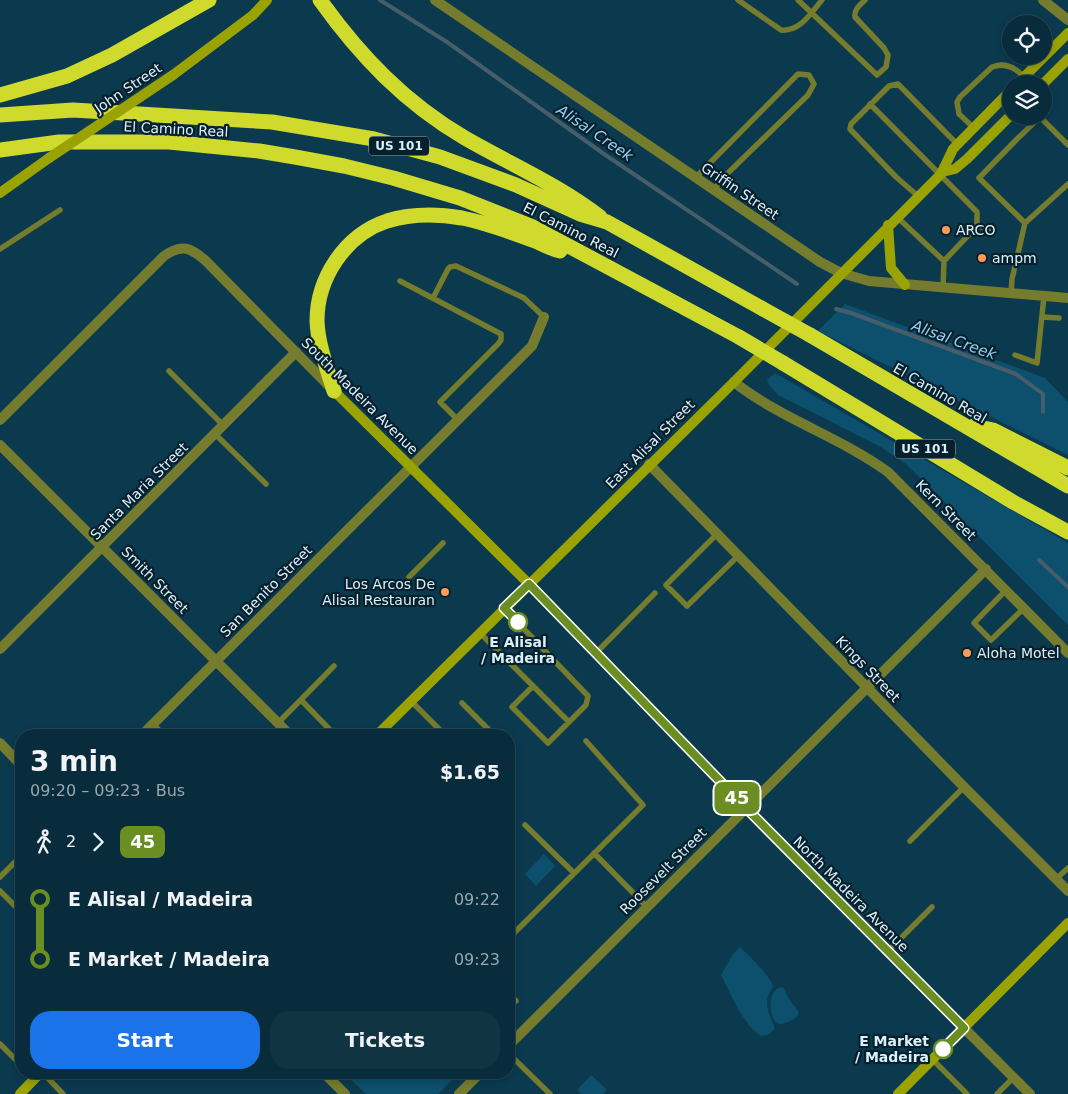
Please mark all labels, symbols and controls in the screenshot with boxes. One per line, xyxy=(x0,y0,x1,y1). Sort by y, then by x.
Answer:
map controls xyxy=(1002,15,1052,125)
button: locate xyxy=(1002,15,1052,65)
street label: John Street xyxy=(91,59,165,117)
button: layers xyxy=(1002,75,1052,125)
water label: Alisal Creek xyxy=(553,100,638,166)
street label: El Camino Real xyxy=(123,118,229,140)
road number: US 101 xyxy=(369,136,429,156)
street label: Griffin Street xyxy=(698,159,782,223)
street label: El Camino Real xyxy=(521,199,621,261)
place label: ARCO xyxy=(956,222,995,238)
marker: ARCO xyxy=(940,224,952,236)
place label: ampm xyxy=(992,250,1037,266)
marker: ampm xyxy=(976,252,988,264)
water label: Alisal Creek xyxy=(908,316,1000,364)
street label: South Madeira Avenue xyxy=(298,334,422,458)
street label: El Camino Real xyxy=(890,360,990,426)
street label: East Alisal Street xyxy=(602,396,698,492)
street label: Santa Maria Street xyxy=(87,439,191,543)
road number: US 101 xyxy=(895,439,955,458)
street label: Kern Street xyxy=(913,477,980,544)
street label: San Benito Street xyxy=(217,542,315,640)
street label: Smith Street xyxy=(118,543,192,617)
place label: Los Arcos De Alisal Restauran xyxy=(322,576,435,608)
marker: Los Arcos De Alisal Restauran xyxy=(439,586,451,598)
marker: E Alisal / Madeira xyxy=(508,612,528,632)
street label: Kings Street xyxy=(833,633,904,706)
place label: E Alisal / Madeira xyxy=(481,634,555,666)
place label: Aloha Motel xyxy=(977,645,1060,661)
marker: Aloha Motel xyxy=(961,647,973,659)
text: 3 min xyxy=(30,745,118,778)
text: $1.65 xyxy=(440,761,500,783)
text: 09:20 – 09:23 · Bus xyxy=(30,781,185,800)
line badge: 45 xyxy=(714,782,760,814)
text: 45 xyxy=(724,787,750,808)
street label: Roosevelt Street xyxy=(617,824,710,917)
icon: walk xyxy=(30,828,58,856)
icon: forward xyxy=(84,828,112,856)
text: 45 xyxy=(130,831,155,852)
text: 2 xyxy=(66,832,76,851)
street label: North Madeira Avenue xyxy=(790,833,912,955)
text: E Alisal / Madeira xyxy=(68,888,253,910)
text: 09:22 xyxy=(454,890,500,909)
text: E Market / Madeira xyxy=(68,948,270,970)
text: 09:23 xyxy=(454,950,500,969)
button: Start xyxy=(30,1011,260,1069)
button: Tickets xyxy=(270,1011,500,1069)
place label: E Market / Madeira xyxy=(855,1033,929,1065)
marker: E Market / Madeira xyxy=(933,1039,953,1059)

